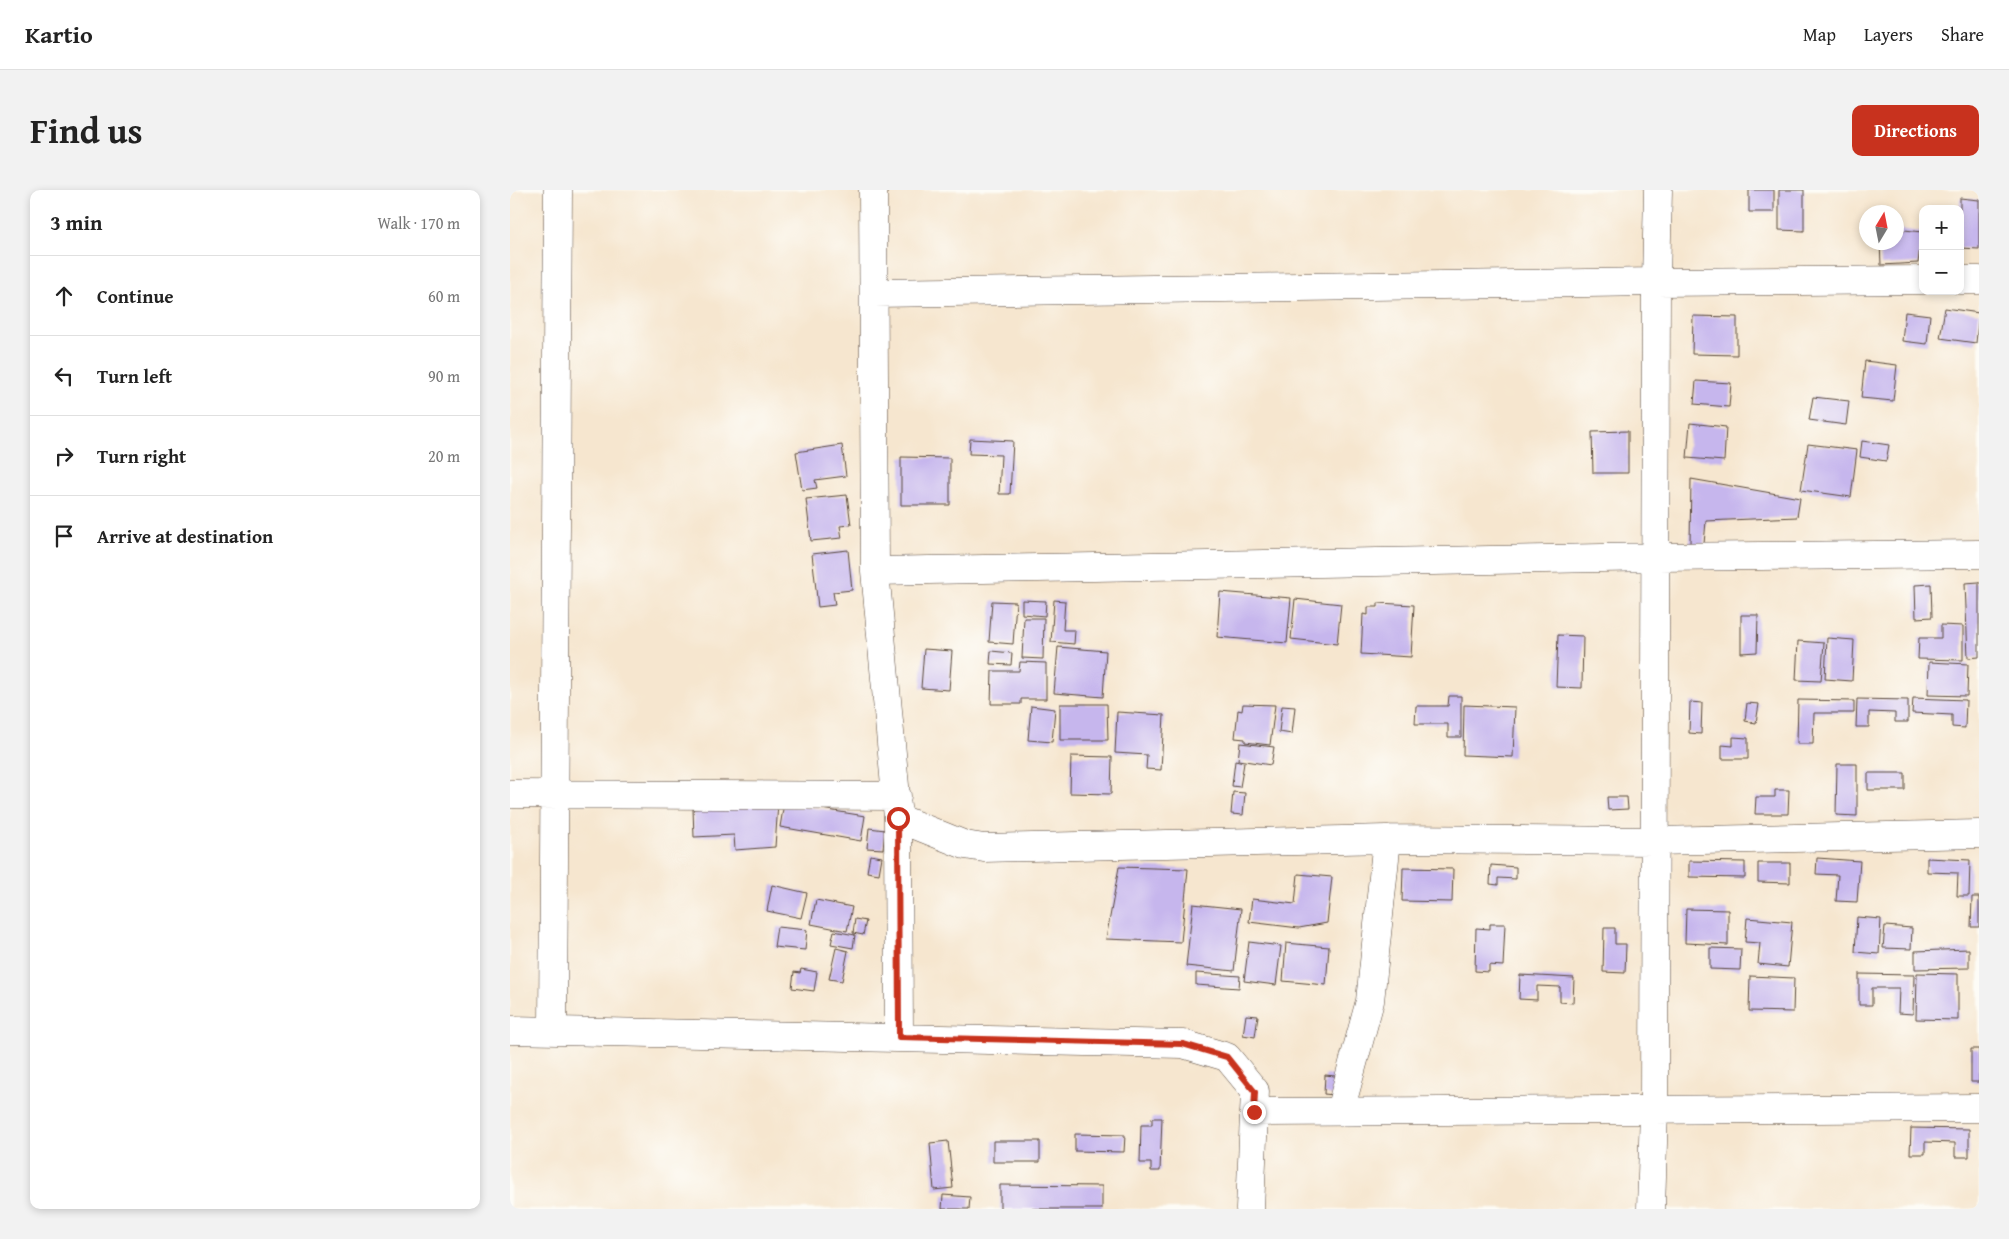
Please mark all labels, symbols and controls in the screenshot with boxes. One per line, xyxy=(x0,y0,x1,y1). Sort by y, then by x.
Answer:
text: Kartio xyxy=(25,17,93,52)
text: Map xyxy=(1803,21,1836,48)
text: Layers xyxy=(1864,21,1913,48)
text: Share xyxy=(1941,21,1984,48)
text: Find us xyxy=(30,105,143,156)
button: Directions xyxy=(1852,105,1979,156)
north arrow xyxy=(1859,205,1904,250)
map controls xyxy=(1919,205,1964,295)
button: + xyxy=(1919,205,1964,250)
text: 3 min xyxy=(50,207,102,238)
text: Walk · 170 m xyxy=(377,211,460,235)
button: − xyxy=(1919,250,1964,295)
icon: ahead xyxy=(50,282,78,310)
text: Continue xyxy=(97,282,174,310)
text: 60 m xyxy=(428,284,460,308)
icon: left xyxy=(50,362,78,390)
text: Turn left xyxy=(97,362,172,390)
text: 90 m xyxy=(428,364,460,388)
icon: right xyxy=(50,442,78,470)
text: Turn right xyxy=(97,442,186,470)
text: 20 m xyxy=(428,444,460,468)
icon: arrive xyxy=(50,522,78,550)
text: Arrive at destination xyxy=(97,522,273,550)
route start xyxy=(887,807,910,830)
route end xyxy=(1243,1101,1266,1124)

